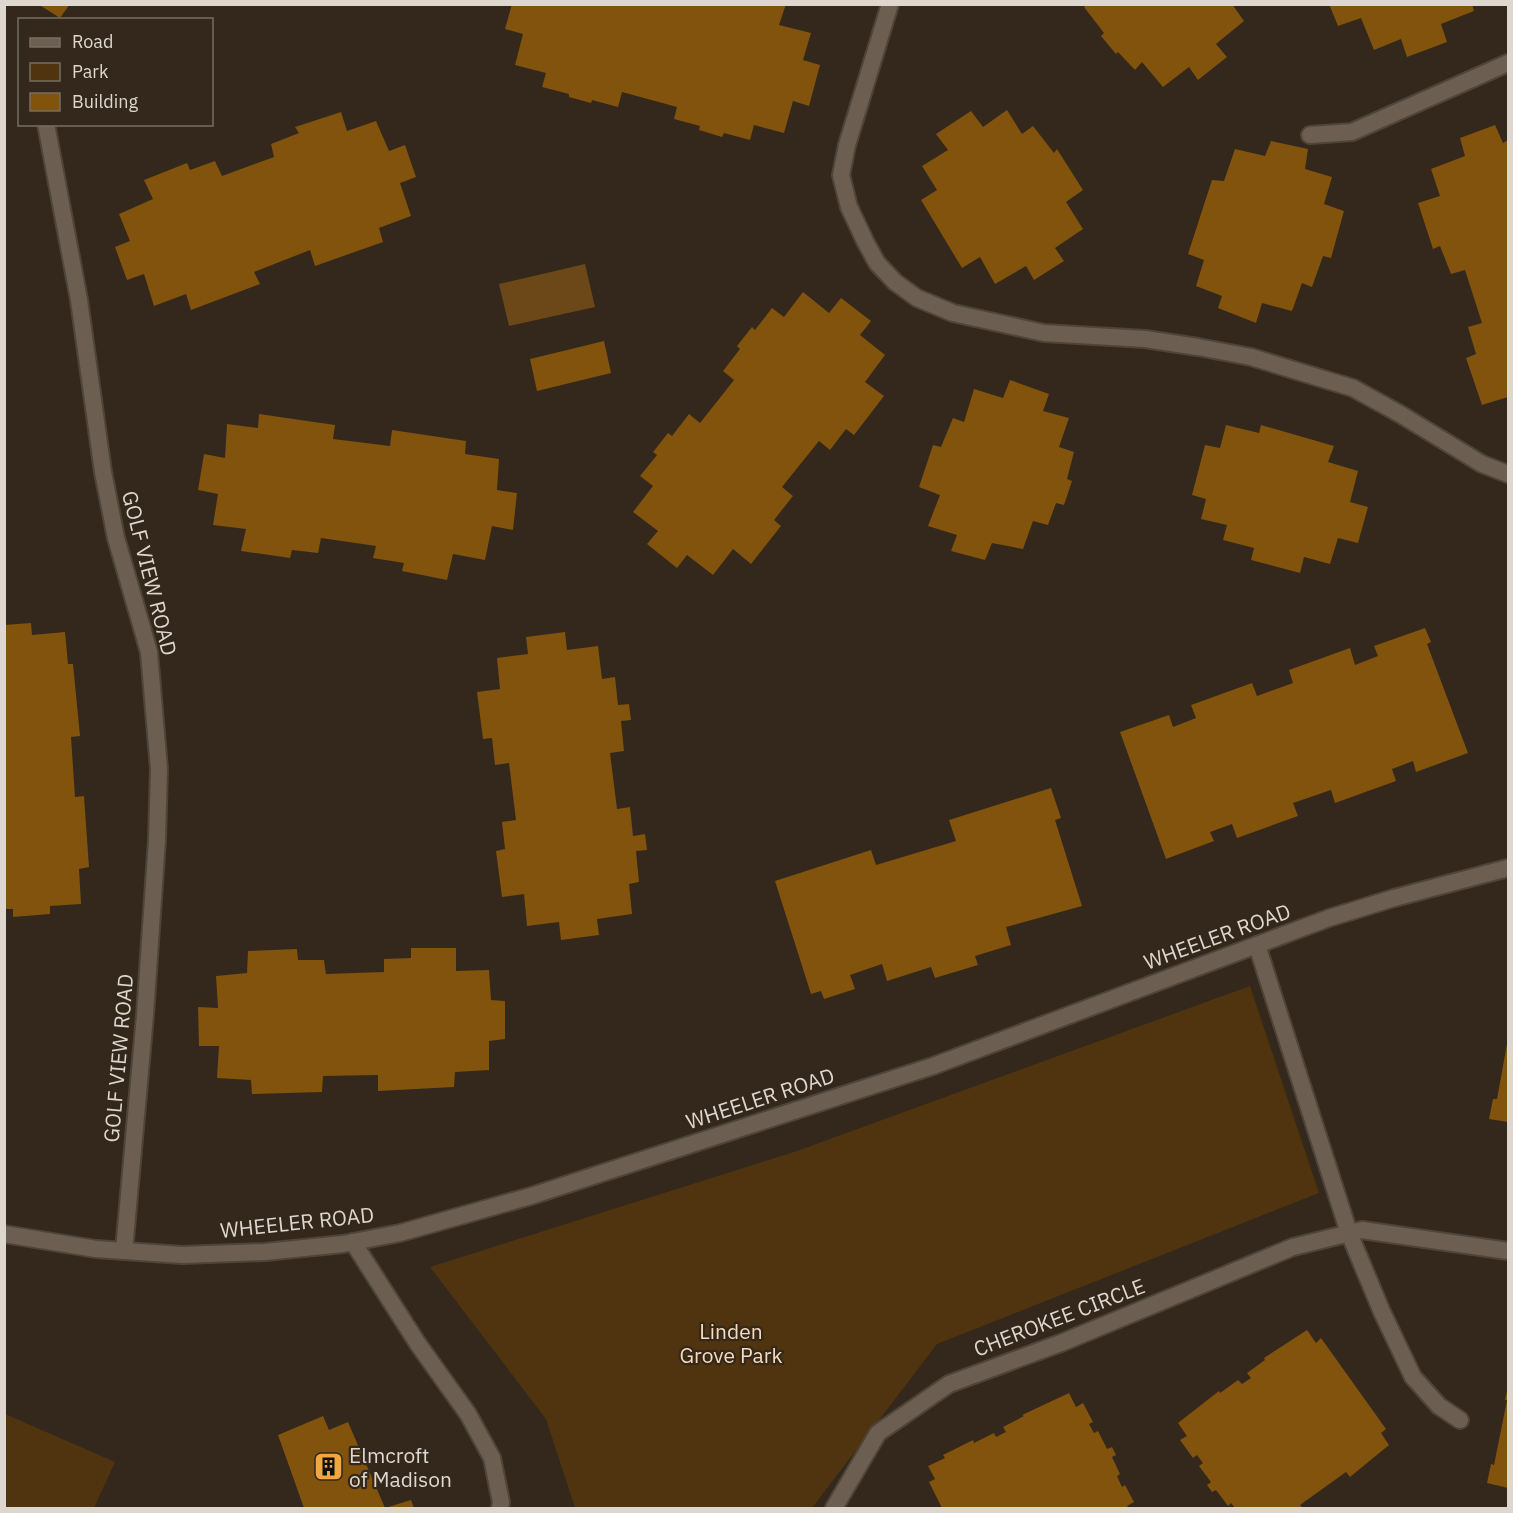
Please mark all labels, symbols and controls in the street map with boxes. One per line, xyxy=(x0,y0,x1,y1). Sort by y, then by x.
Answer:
legend xyxy=(18,18,213,126)
text: Road xyxy=(72,30,113,53)
text: Park xyxy=(72,60,109,83)
text: Building xyxy=(72,90,139,113)
street label: GOLF VIEW ROAD xyxy=(116,488,184,658)
street label: WHEELER ROAD xyxy=(1140,896,1294,976)
street label: GOLF VIEW ROAD xyxy=(97,973,139,1143)
street label: WHEELER ROAD xyxy=(682,1061,838,1135)
street label: WHEELER ROAD xyxy=(219,1200,375,1244)
street label: CHEROKEE CIRCLE xyxy=(969,1271,1149,1363)
park label: Linden Grove Park xyxy=(680,1317,782,1369)
place label: Elmcroft of Madison xyxy=(349,1441,452,1493)
building icon: Elmcroft of Madison xyxy=(312,1451,344,1483)

